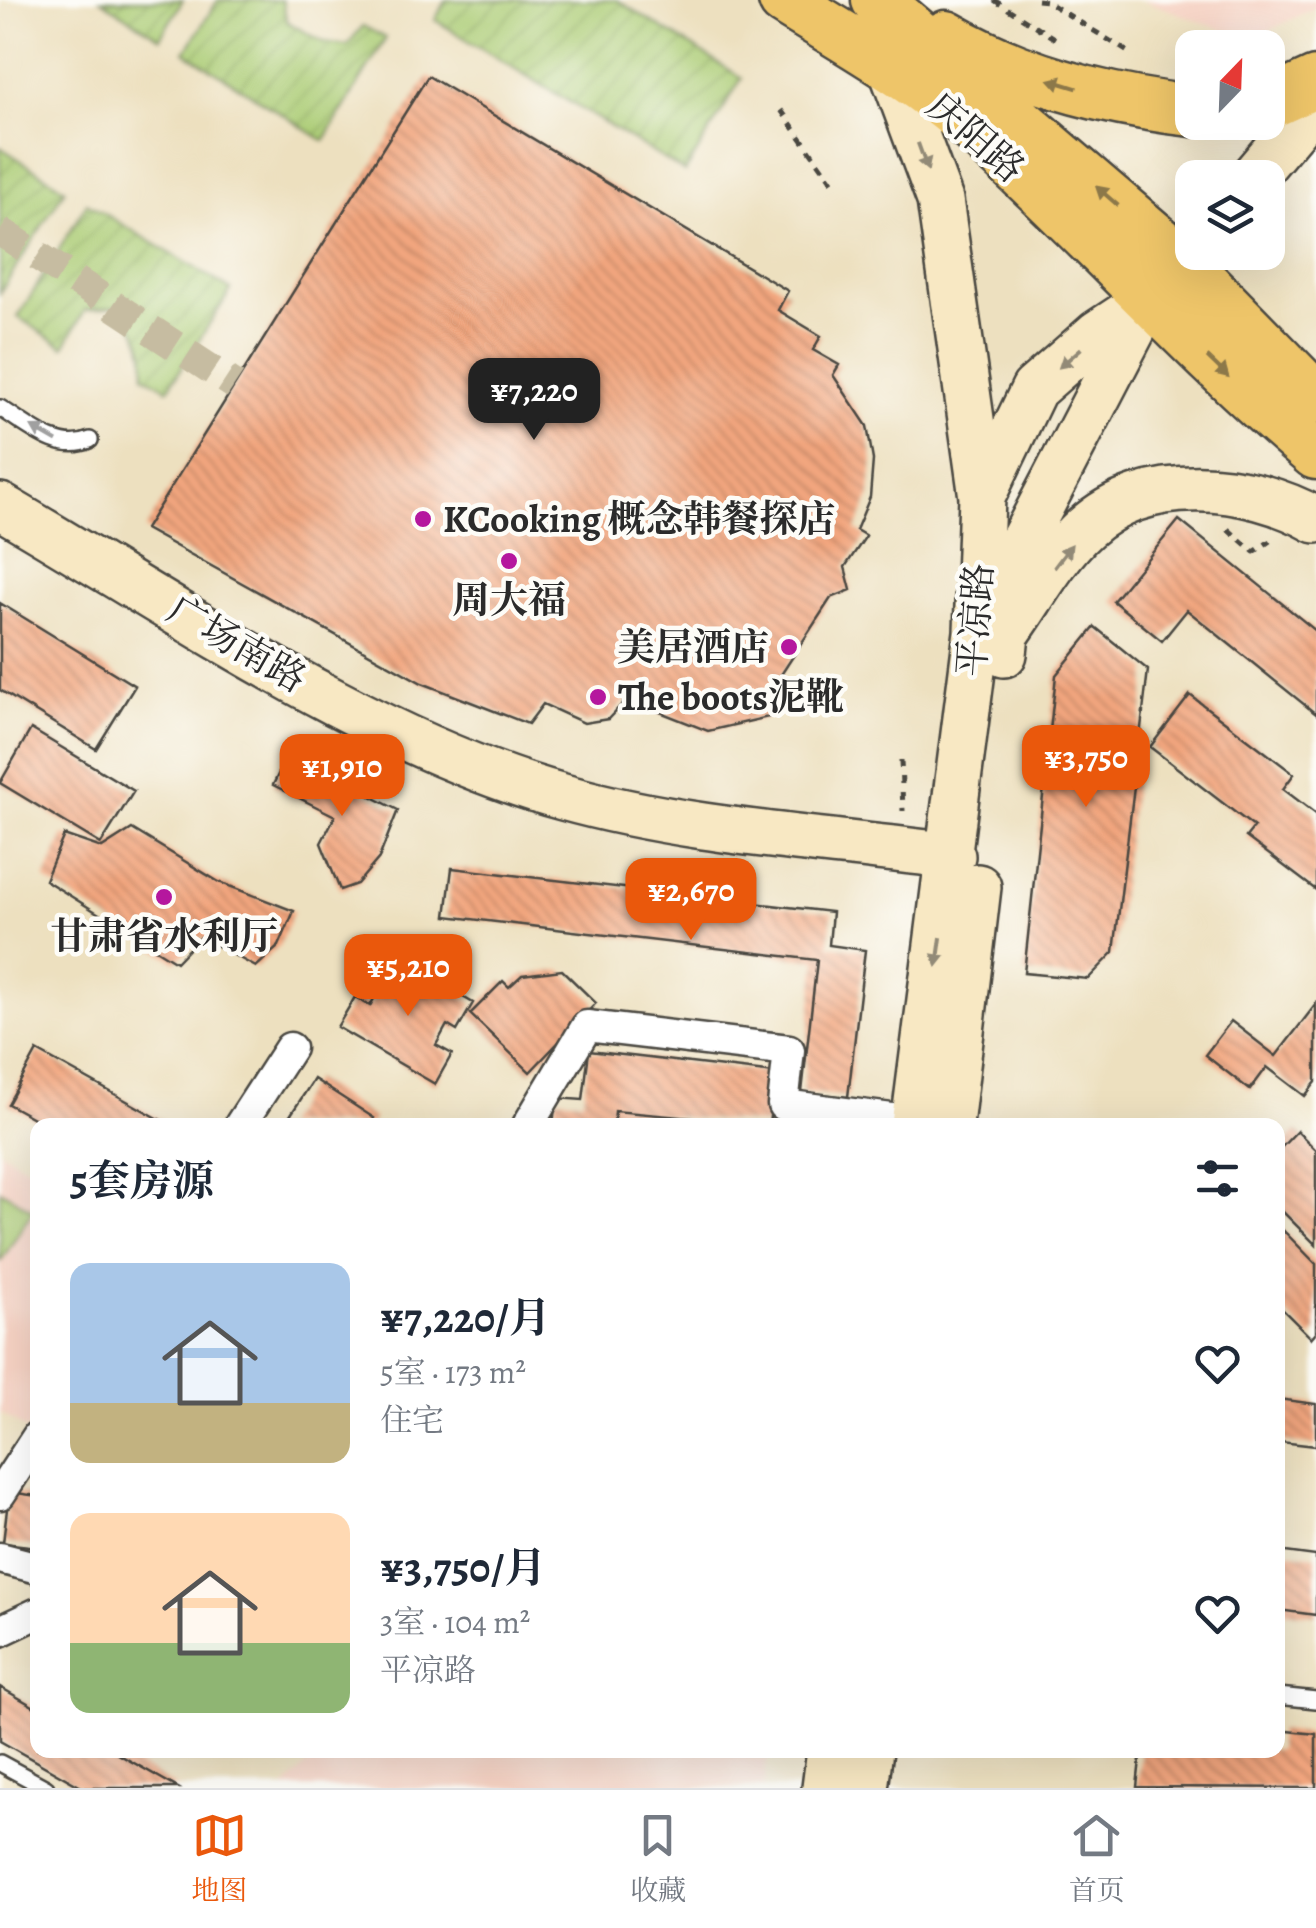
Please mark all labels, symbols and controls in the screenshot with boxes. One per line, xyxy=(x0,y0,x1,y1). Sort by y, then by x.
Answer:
north arrow xyxy=(1175,30,1285,140)
map controls xyxy=(1175,30,1285,270)
one-way arrow xyxy=(1047,76,1078,91)
street label: 庆阳路 xyxy=(916,80,1036,194)
one-way arrow xyxy=(916,142,931,172)
button: layers xyxy=(1175,160,1285,270)
one-way arrow xyxy=(1095,186,1120,208)
one-way arrow xyxy=(1058,346,1083,368)
one-way arrow xyxy=(1206,355,1230,378)
pin: ¥7,220 xyxy=(453,358,615,443)
text: ¥7,220 xyxy=(490,368,578,412)
one-way arrow xyxy=(30,426,58,443)
place label: KCooking 概念韩餐探店 xyxy=(443,493,835,545)
marker: KCooking 概念韩餐探店 xyxy=(412,508,434,530)
one-way arrow xyxy=(1053,543,1073,569)
marker: 周大福 xyxy=(498,550,520,572)
street label: 平凉路 xyxy=(945,561,1005,679)
place label: 周大福 xyxy=(452,574,566,626)
street label: 广场南路 xyxy=(158,583,316,705)
place label: 美居酒店 xyxy=(617,621,769,673)
marker: 美居酒店 xyxy=(778,636,800,658)
place label: The boots泥靴 xyxy=(618,671,844,723)
marker: The boots泥靴 xyxy=(587,686,609,708)
pin: ¥3,750 xyxy=(1005,725,1167,810)
pin: ¥1,910 xyxy=(261,734,423,819)
text: ¥3,750 xyxy=(1044,735,1128,779)
text: ¥1,910 xyxy=(302,744,382,788)
pin: ¥2,670 xyxy=(610,858,772,943)
text: ¥2,670 xyxy=(647,868,735,912)
marker: 甘肃省水利厅 xyxy=(153,886,175,908)
place label: 甘肃省水利厅 xyxy=(50,910,278,962)
pin: ¥5,210 xyxy=(327,934,489,1019)
one-way arrow xyxy=(930,937,946,969)
text: ¥5,210 xyxy=(366,944,450,988)
icon: filters xyxy=(1190,1151,1245,1206)
text: 5套房源 xyxy=(70,1152,214,1209)
text: ¥7,220/月 xyxy=(380,1289,551,1346)
icon: home xyxy=(150,1303,270,1423)
icon: heart xyxy=(1190,1336,1245,1391)
text: 5室 · 173 m² xyxy=(380,1350,526,1394)
text: 住宅 xyxy=(380,1398,444,1442)
text: ¥3,750/月 xyxy=(380,1539,546,1596)
icon: home xyxy=(150,1553,270,1673)
icon: heart xyxy=(1190,1586,1245,1641)
text: 3室 · 104 m² xyxy=(380,1600,530,1644)
text: 平凉路 xyxy=(380,1648,476,1692)
tab: 地图 xyxy=(191,1808,247,1910)
tab: 收藏 xyxy=(630,1808,686,1910)
tab: 首页 xyxy=(1069,1808,1125,1910)

